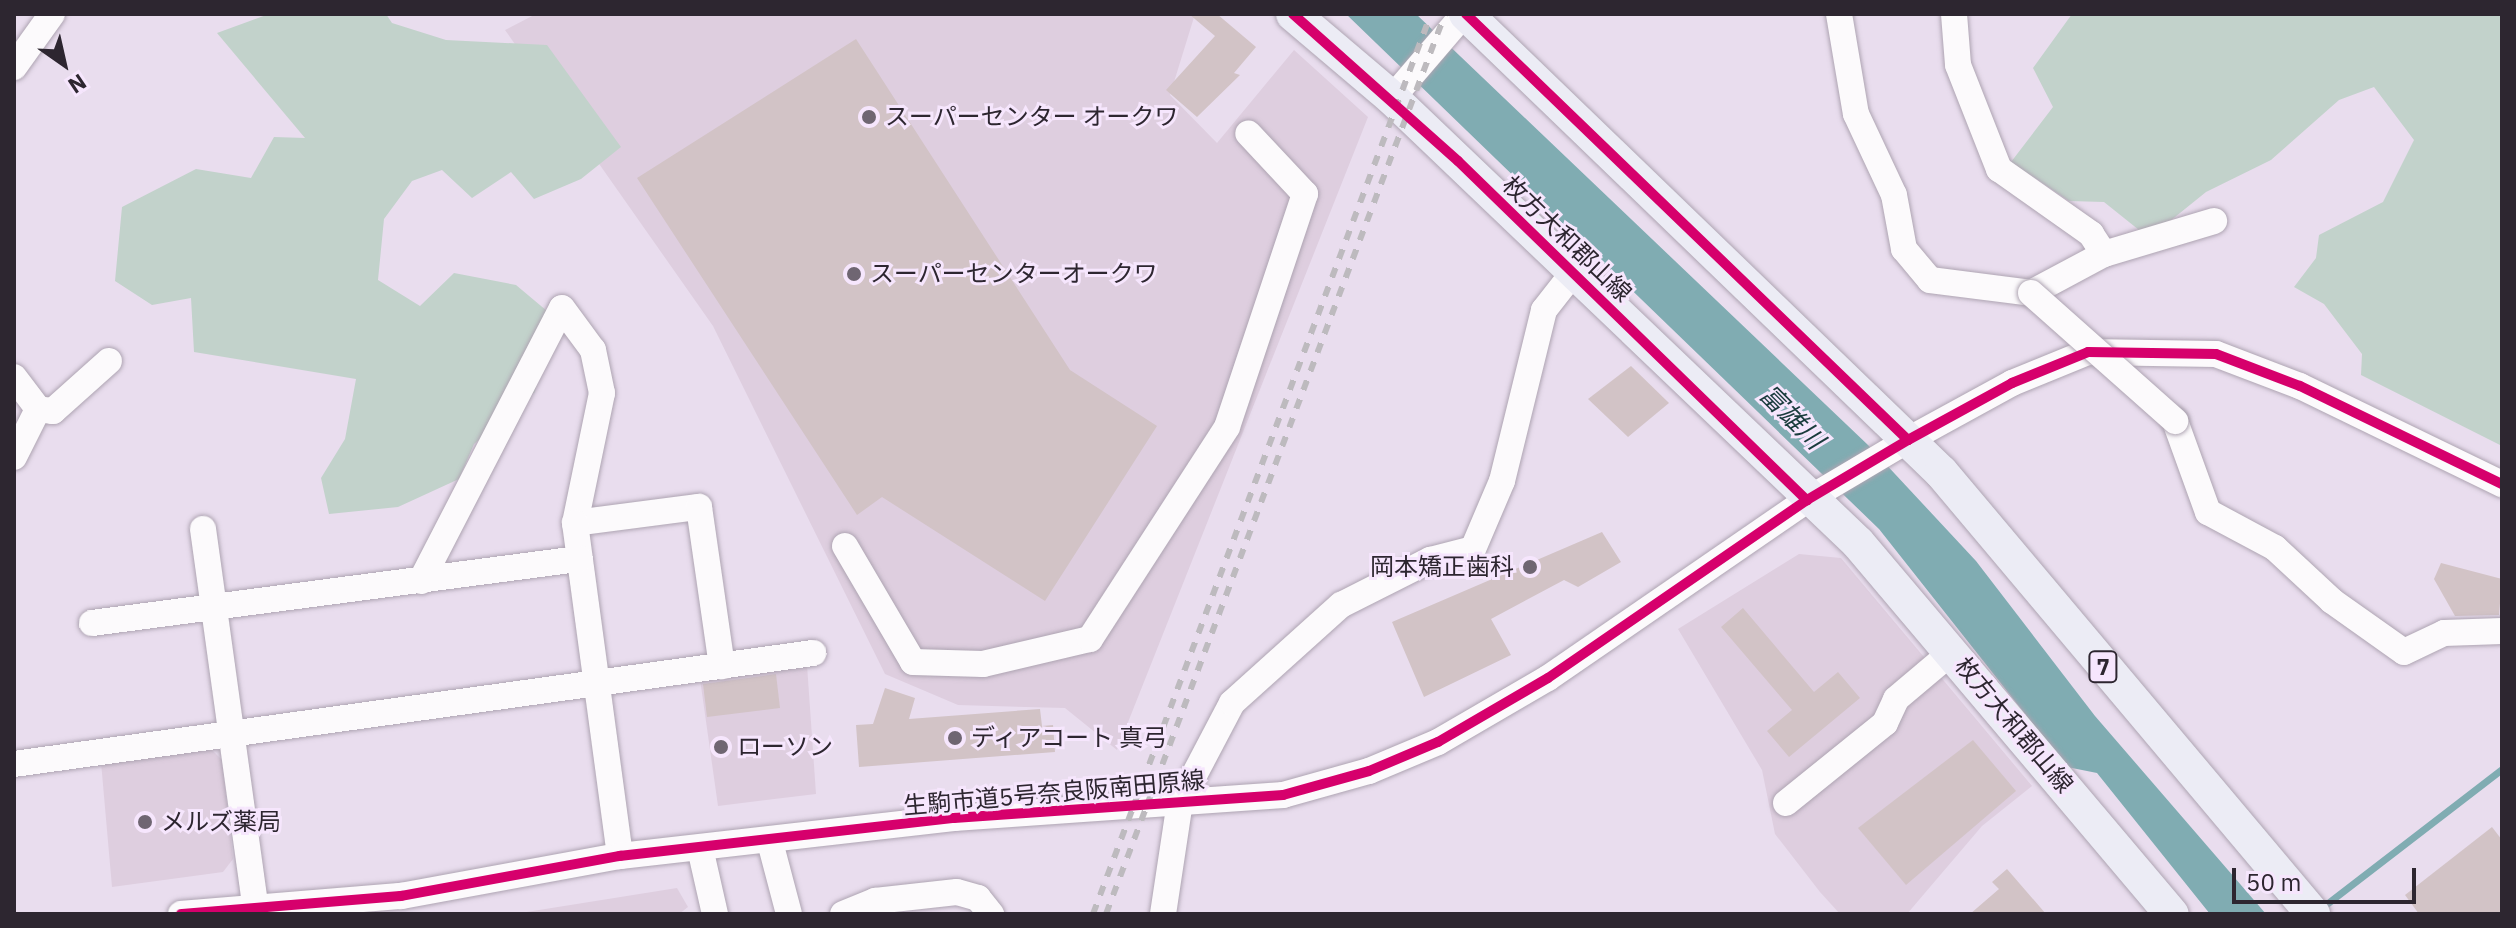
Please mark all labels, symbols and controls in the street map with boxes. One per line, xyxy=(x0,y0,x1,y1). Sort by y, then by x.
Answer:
north arrow xyxy=(24,24,104,104)
text: N xyxy=(63,68,92,101)
place label: スーパーセンター オークワ xyxy=(885,103,1179,131)
marker: スーパーセンター オークワ xyxy=(860,108,878,126)
street label: 枚方大和郡山線 xyxy=(1497,170,1637,308)
place label: スーパーセンターオークワ xyxy=(870,260,1158,288)
marker: スーパーセンターオークワ xyxy=(845,265,863,283)
water label: 富雄川 xyxy=(1753,378,1831,456)
place label: 岡本矯正歯科 xyxy=(1370,553,1514,581)
marker: 岡本矯正歯科 xyxy=(1521,558,1539,576)
road number: 7 xyxy=(2087,649,2119,685)
street label: 枚方大和郡山線 xyxy=(1949,651,2079,799)
place label: ディアコート 真弓 xyxy=(971,724,1169,752)
marker: ディアコート 真弓 xyxy=(946,729,964,747)
place label: ローソン xyxy=(737,733,833,761)
marker: ローソン xyxy=(712,738,730,756)
street label: 生駒市道5号奈良阪南田原線 xyxy=(902,765,1206,821)
place label: メルズ薬局 xyxy=(161,808,281,836)
marker: メルズ薬局 xyxy=(136,813,154,831)
scale bar xyxy=(2236,852,2420,902)
text: 50 m xyxy=(2246,866,2301,898)

